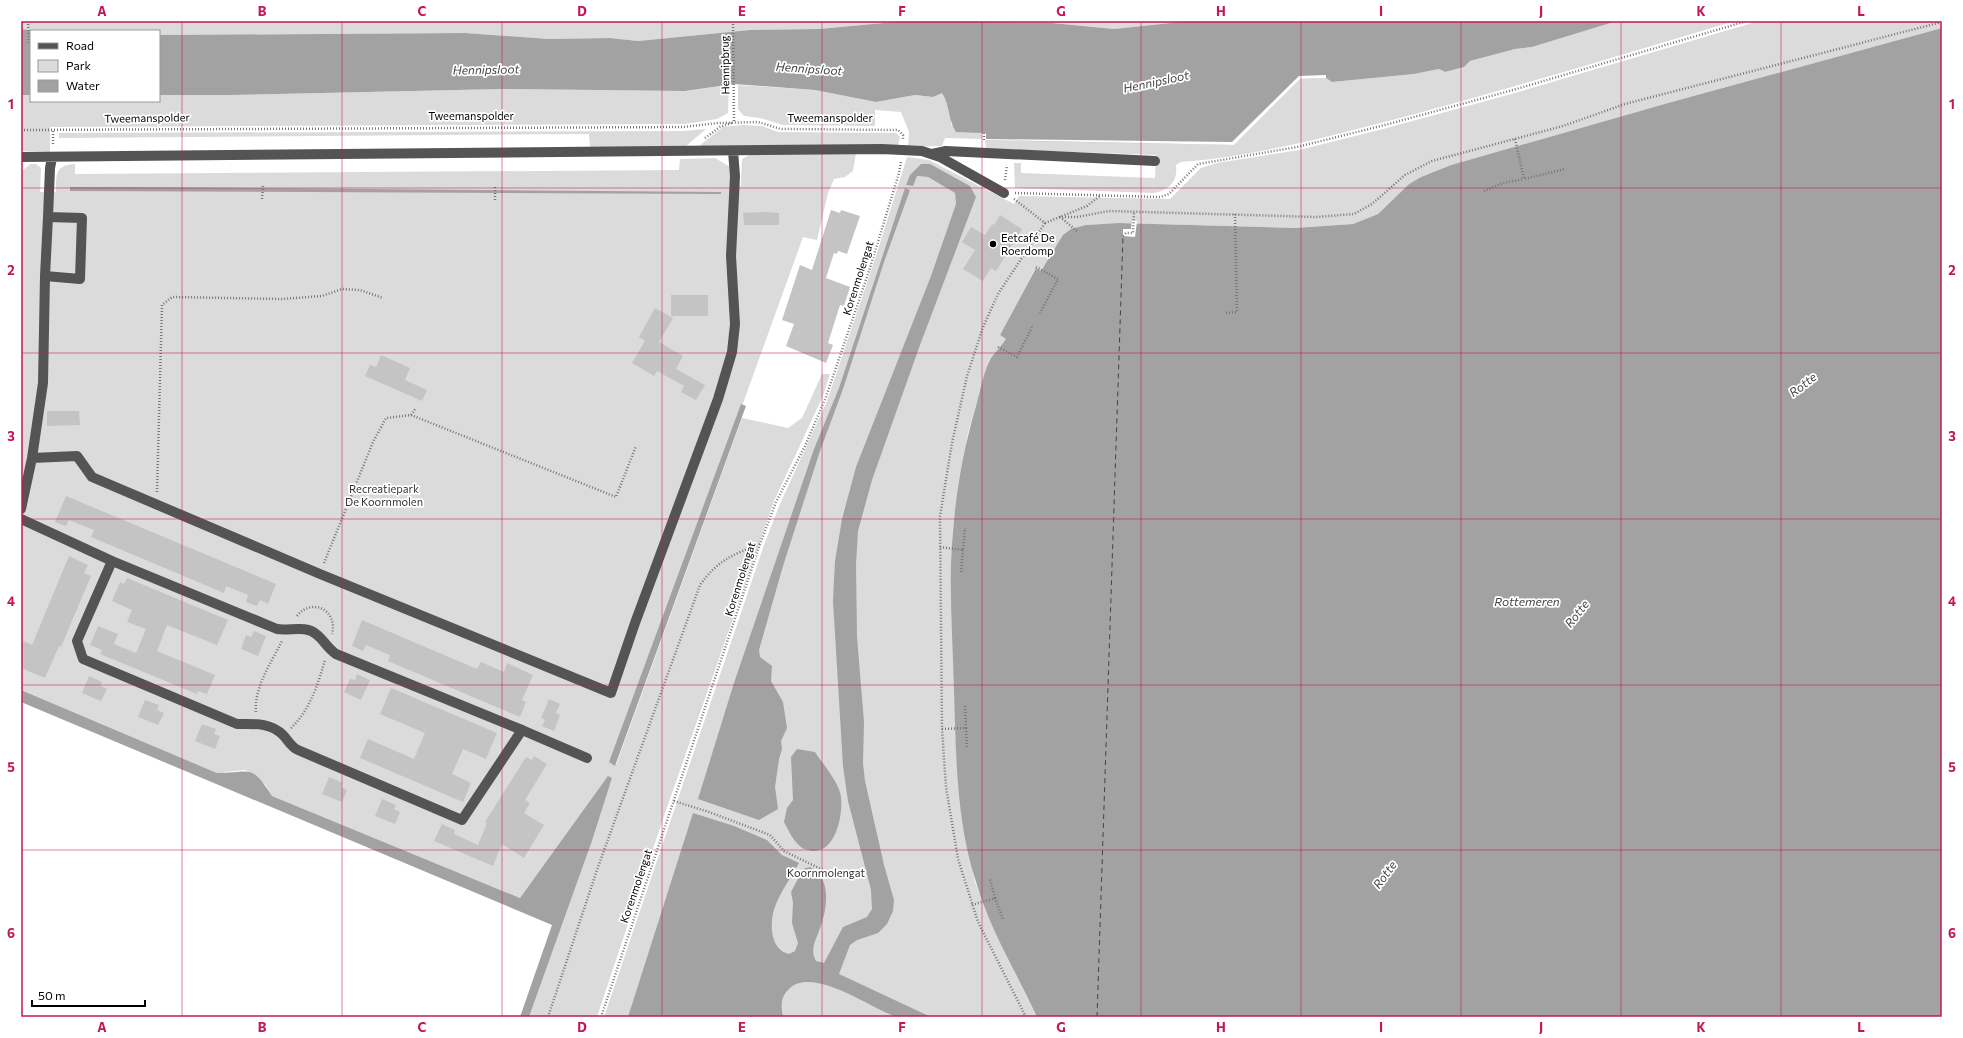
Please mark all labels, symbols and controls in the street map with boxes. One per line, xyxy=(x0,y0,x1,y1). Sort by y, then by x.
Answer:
text: A xyxy=(97,3,107,19)
text: B xyxy=(258,3,267,19)
text: C xyxy=(418,3,427,19)
text: D xyxy=(577,3,587,19)
text: E xyxy=(738,3,746,19)
text: F xyxy=(898,3,906,19)
text: G xyxy=(1056,3,1066,19)
text: H xyxy=(1216,3,1226,19)
text: I xyxy=(1379,3,1383,19)
text: J xyxy=(1539,3,1543,19)
text: K xyxy=(1696,3,1706,19)
text: L xyxy=(1857,3,1865,19)
legend xyxy=(30,30,160,102)
street label: Hennipbrug xyxy=(717,35,732,95)
text: Road xyxy=(66,38,94,52)
text: Park xyxy=(66,58,92,72)
water label: Hennipsloot xyxy=(775,59,844,77)
water label: Hennipsloot xyxy=(453,61,521,77)
water label: Hennipsloot xyxy=(1122,67,1191,95)
text: Water xyxy=(66,78,100,92)
text: 1 xyxy=(8,96,14,112)
text: 1 xyxy=(1949,96,1955,112)
street label: Tweemanspolder xyxy=(428,109,514,122)
street label: Tweemanspolder xyxy=(104,110,191,125)
street label: Tweemanspolder xyxy=(787,111,873,124)
place label: Eetcafé De Roerdomp xyxy=(1001,231,1055,257)
street label: Korenmolengat xyxy=(839,239,876,317)
marker: Eetcafé De Roerdomp xyxy=(988,239,998,249)
text: 2 xyxy=(7,262,15,278)
text: 2 xyxy=(1948,262,1956,278)
water label: Rotte xyxy=(1786,369,1819,399)
text: 3 xyxy=(7,428,15,444)
text: 3 xyxy=(1948,428,1956,444)
park label: Recreatiepark De Koornmolen xyxy=(345,482,423,508)
street label: Korenmolengat xyxy=(721,540,758,618)
text: 4 xyxy=(7,593,15,609)
text: 4 xyxy=(1948,593,1956,609)
water label: Rottemeren xyxy=(1494,594,1560,608)
water label: Rotte xyxy=(1561,596,1592,630)
text: 5 xyxy=(7,759,15,775)
text: 5 xyxy=(1948,759,1956,775)
street label: Korenmolengat xyxy=(617,847,654,924)
water label: Rotte xyxy=(1370,857,1399,891)
park label: Koornmolengat xyxy=(787,866,866,879)
text: 6 xyxy=(7,925,15,941)
text: 6 xyxy=(1948,925,1956,941)
scale bar xyxy=(32,982,145,1008)
text: 50 m xyxy=(38,988,66,1002)
text: A xyxy=(97,1019,107,1035)
text: B xyxy=(258,1019,267,1035)
text: C xyxy=(418,1019,427,1035)
text: D xyxy=(577,1019,587,1035)
text: E xyxy=(738,1019,746,1035)
text: F xyxy=(898,1019,906,1035)
text: G xyxy=(1056,1019,1066,1035)
text: H xyxy=(1216,1019,1226,1035)
text: I xyxy=(1379,1019,1383,1035)
text: J xyxy=(1539,1019,1543,1035)
text: K xyxy=(1696,1019,1706,1035)
text: L xyxy=(1857,1019,1865,1035)

